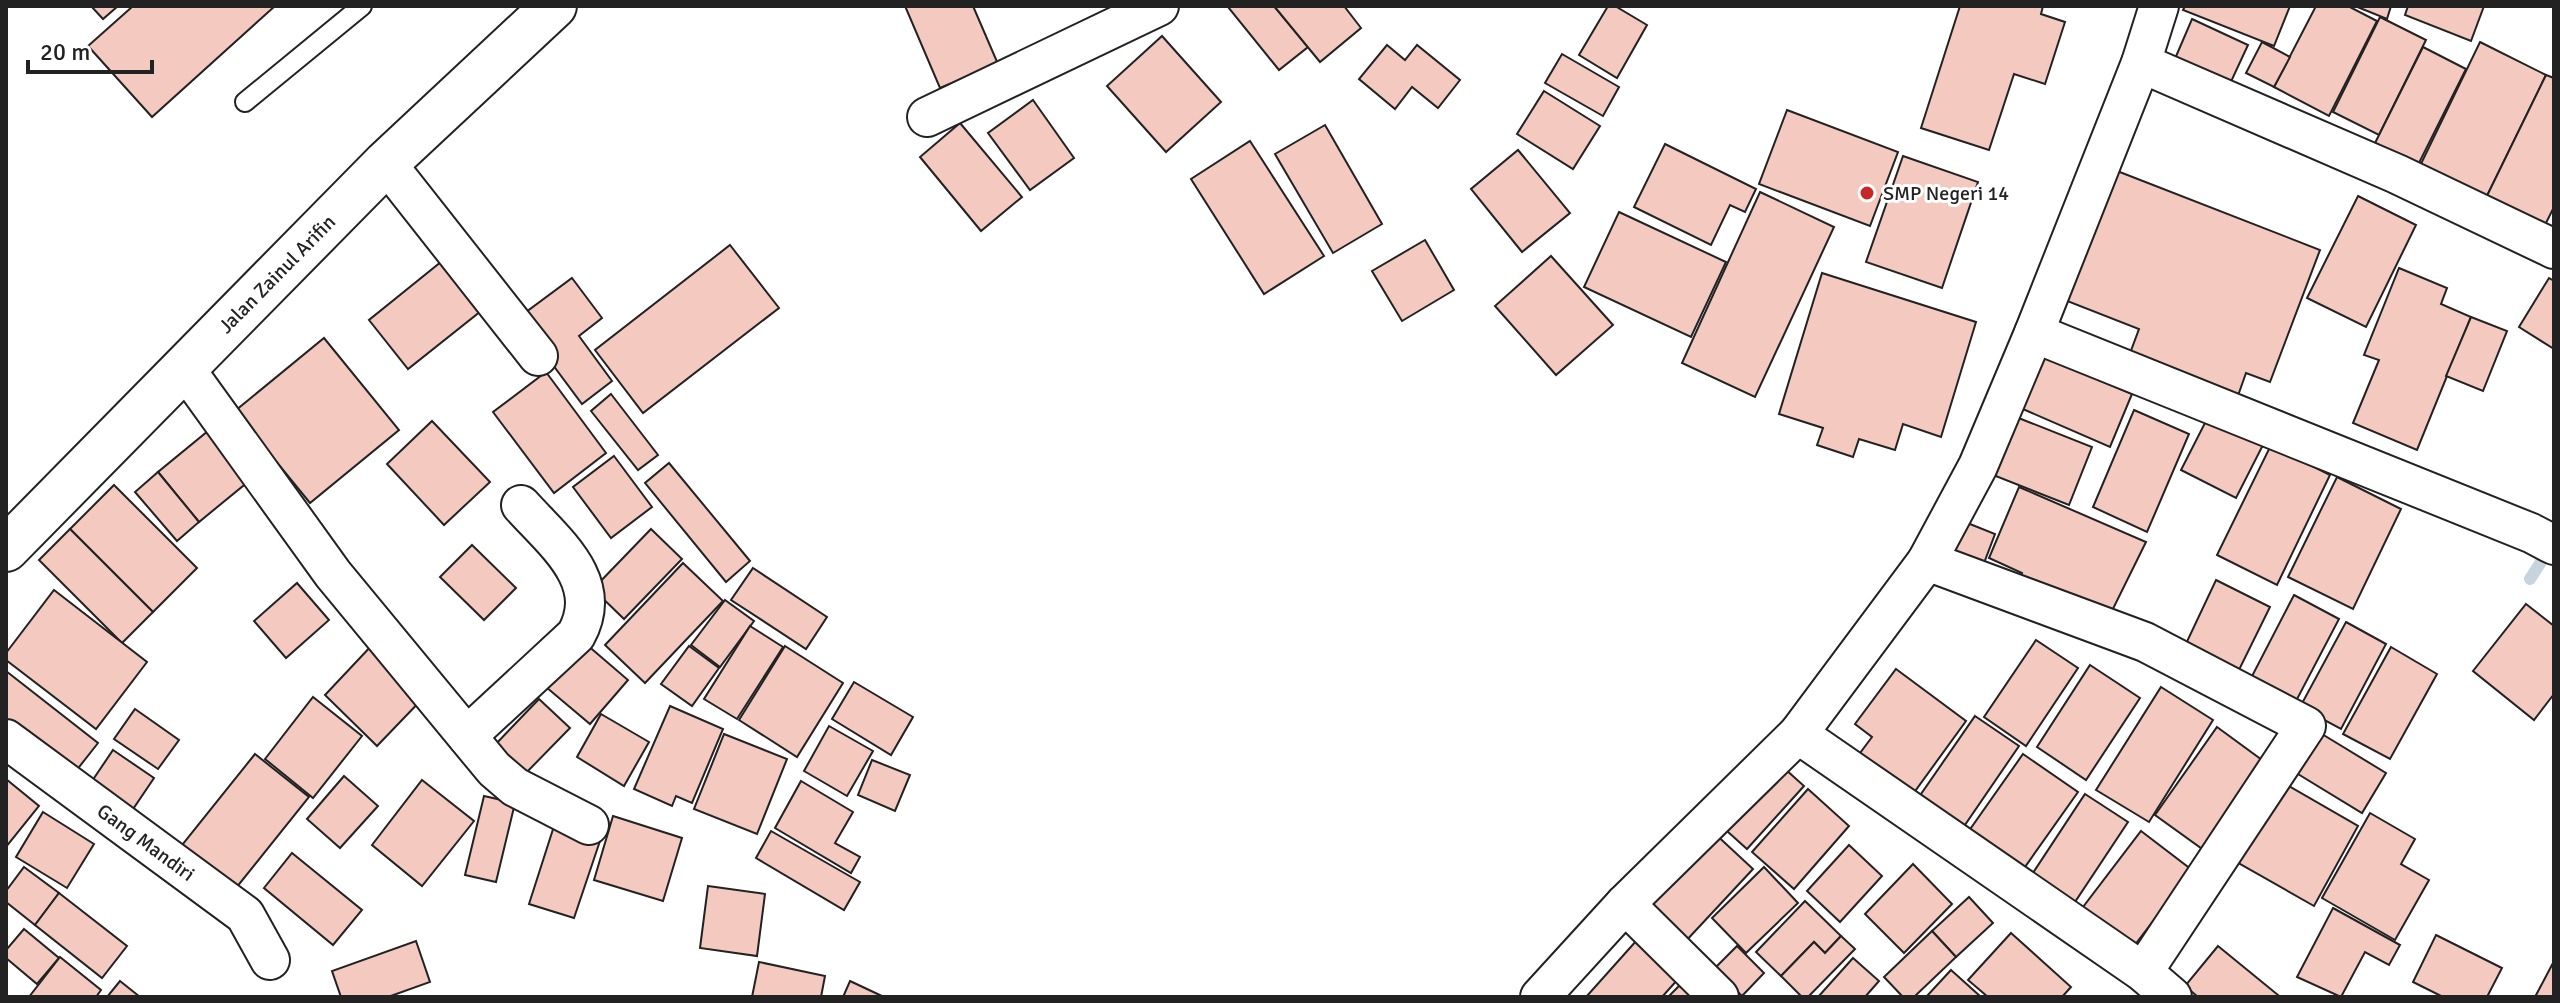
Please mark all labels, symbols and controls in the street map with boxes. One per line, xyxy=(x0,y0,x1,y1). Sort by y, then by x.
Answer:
scale bar xyxy=(28,24,152,74)
text: 20 m xyxy=(40,37,90,67)
place label: SMP Negeri 14 xyxy=(1883,181,2009,206)
marker: SMP Negeri 14 xyxy=(1858,184,1876,202)
street label: Jalan Zainul Arifin xyxy=(213,209,341,338)
street label: Gang Mandiri xyxy=(92,798,200,886)

